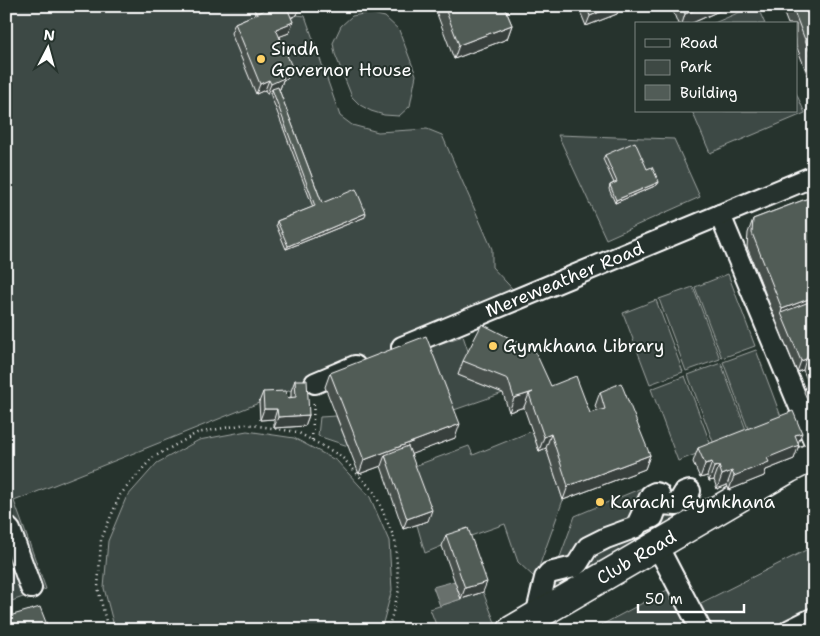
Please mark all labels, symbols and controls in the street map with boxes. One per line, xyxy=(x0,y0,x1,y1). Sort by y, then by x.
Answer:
north arrow xyxy=(22,22,72,72)
legend xyxy=(635,22,798,112)
text: N xyxy=(43,26,56,45)
text: Road xyxy=(680,33,718,53)
place label: Sindh Governor House xyxy=(271,37,412,82)
marker: Sindh Governor House xyxy=(255,53,267,65)
text: Park xyxy=(680,57,712,77)
text: Building xyxy=(680,83,737,103)
street label: Mereweather Road xyxy=(482,236,647,323)
place label: Gymkhana Library xyxy=(503,334,664,358)
marker: Gymkhana Library xyxy=(487,340,499,352)
place label: Karachi Gymkhana xyxy=(610,490,775,514)
marker: Karachi Gymkhana xyxy=(594,496,606,508)
street label: Club Road xyxy=(592,525,681,590)
scale bar xyxy=(638,581,744,613)
text: 50 m xyxy=(645,589,683,609)

